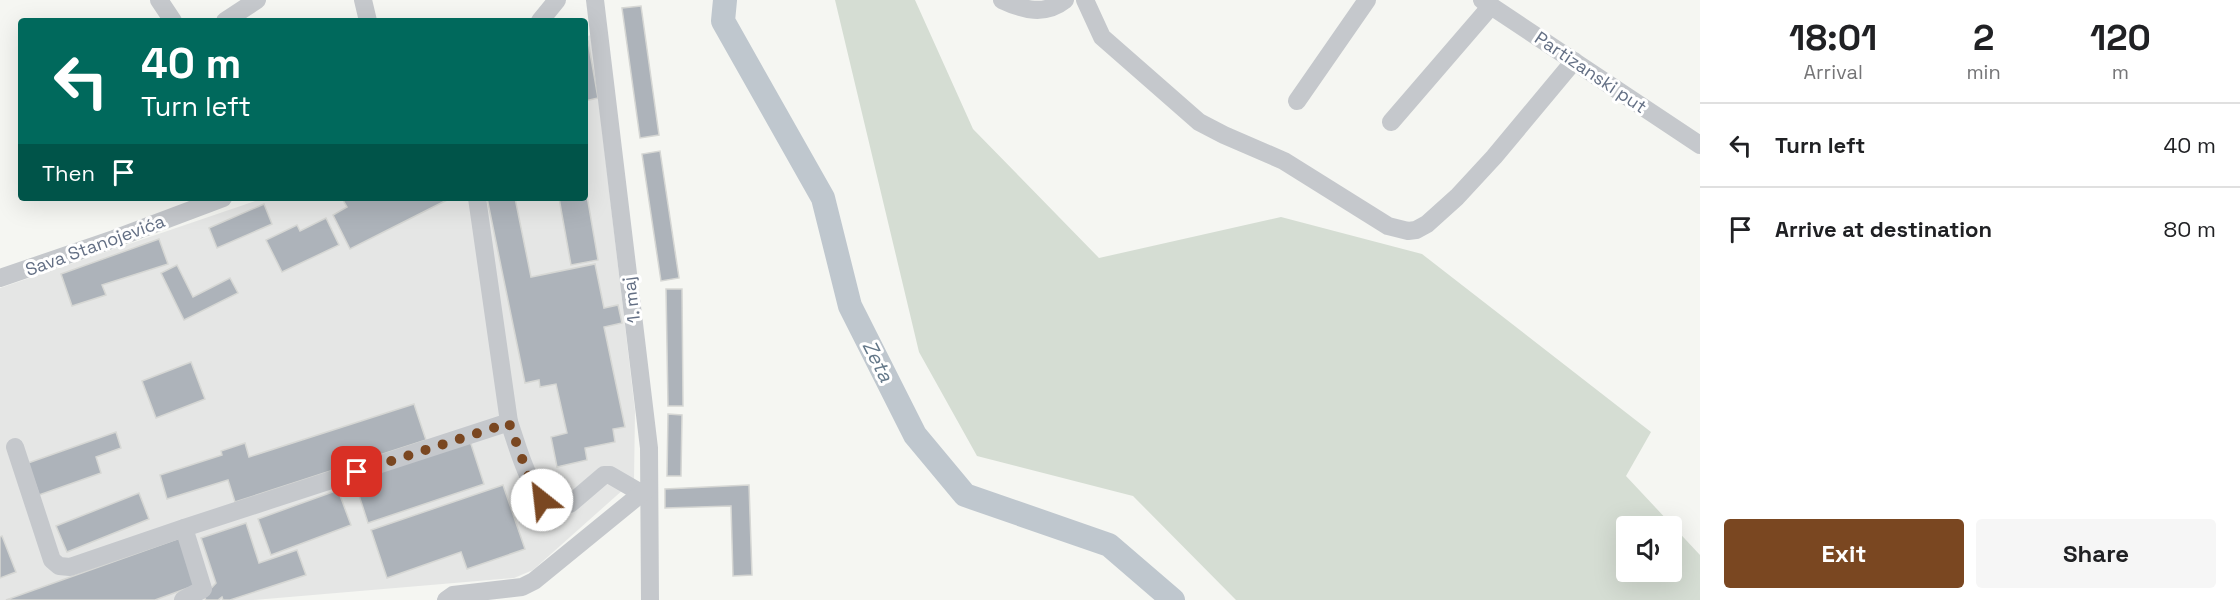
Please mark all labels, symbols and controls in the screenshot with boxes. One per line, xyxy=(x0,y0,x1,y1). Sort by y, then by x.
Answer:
text: 18:01 xyxy=(1789,15,1877,61)
text: 2 xyxy=(1973,15,1994,61)
text: 120 xyxy=(2090,15,2151,61)
street label: Partizanski put xyxy=(1531,26,1651,118)
text: 40 m xyxy=(141,37,241,90)
icon: left xyxy=(42,42,120,120)
text: Arrival xyxy=(1803,59,1863,85)
text: min xyxy=(1966,59,2001,85)
text: m xyxy=(2112,59,2129,85)
text: Turn left xyxy=(141,89,251,124)
icon: left xyxy=(1724,129,1757,162)
text: Turn left xyxy=(1775,131,1865,159)
text: 40 m xyxy=(2164,131,2216,159)
icon: arrive xyxy=(107,156,140,189)
text: Then xyxy=(42,159,95,187)
street label: Sava Stanojevića xyxy=(22,209,168,281)
icon: arrive xyxy=(1724,213,1757,246)
text: Arrive at destination xyxy=(1775,215,1992,243)
text: 80 m xyxy=(2164,215,2216,243)
street label: 1. maj xyxy=(617,276,645,324)
water label: Zeta xyxy=(857,336,900,387)
pin xyxy=(331,446,382,497)
icon: arrive xyxy=(340,455,373,488)
position arrow xyxy=(510,468,574,532)
map controls xyxy=(1616,516,1682,582)
button: sound xyxy=(1616,516,1682,582)
button: Exit xyxy=(1724,519,1964,588)
button: Share xyxy=(1976,519,2216,588)

